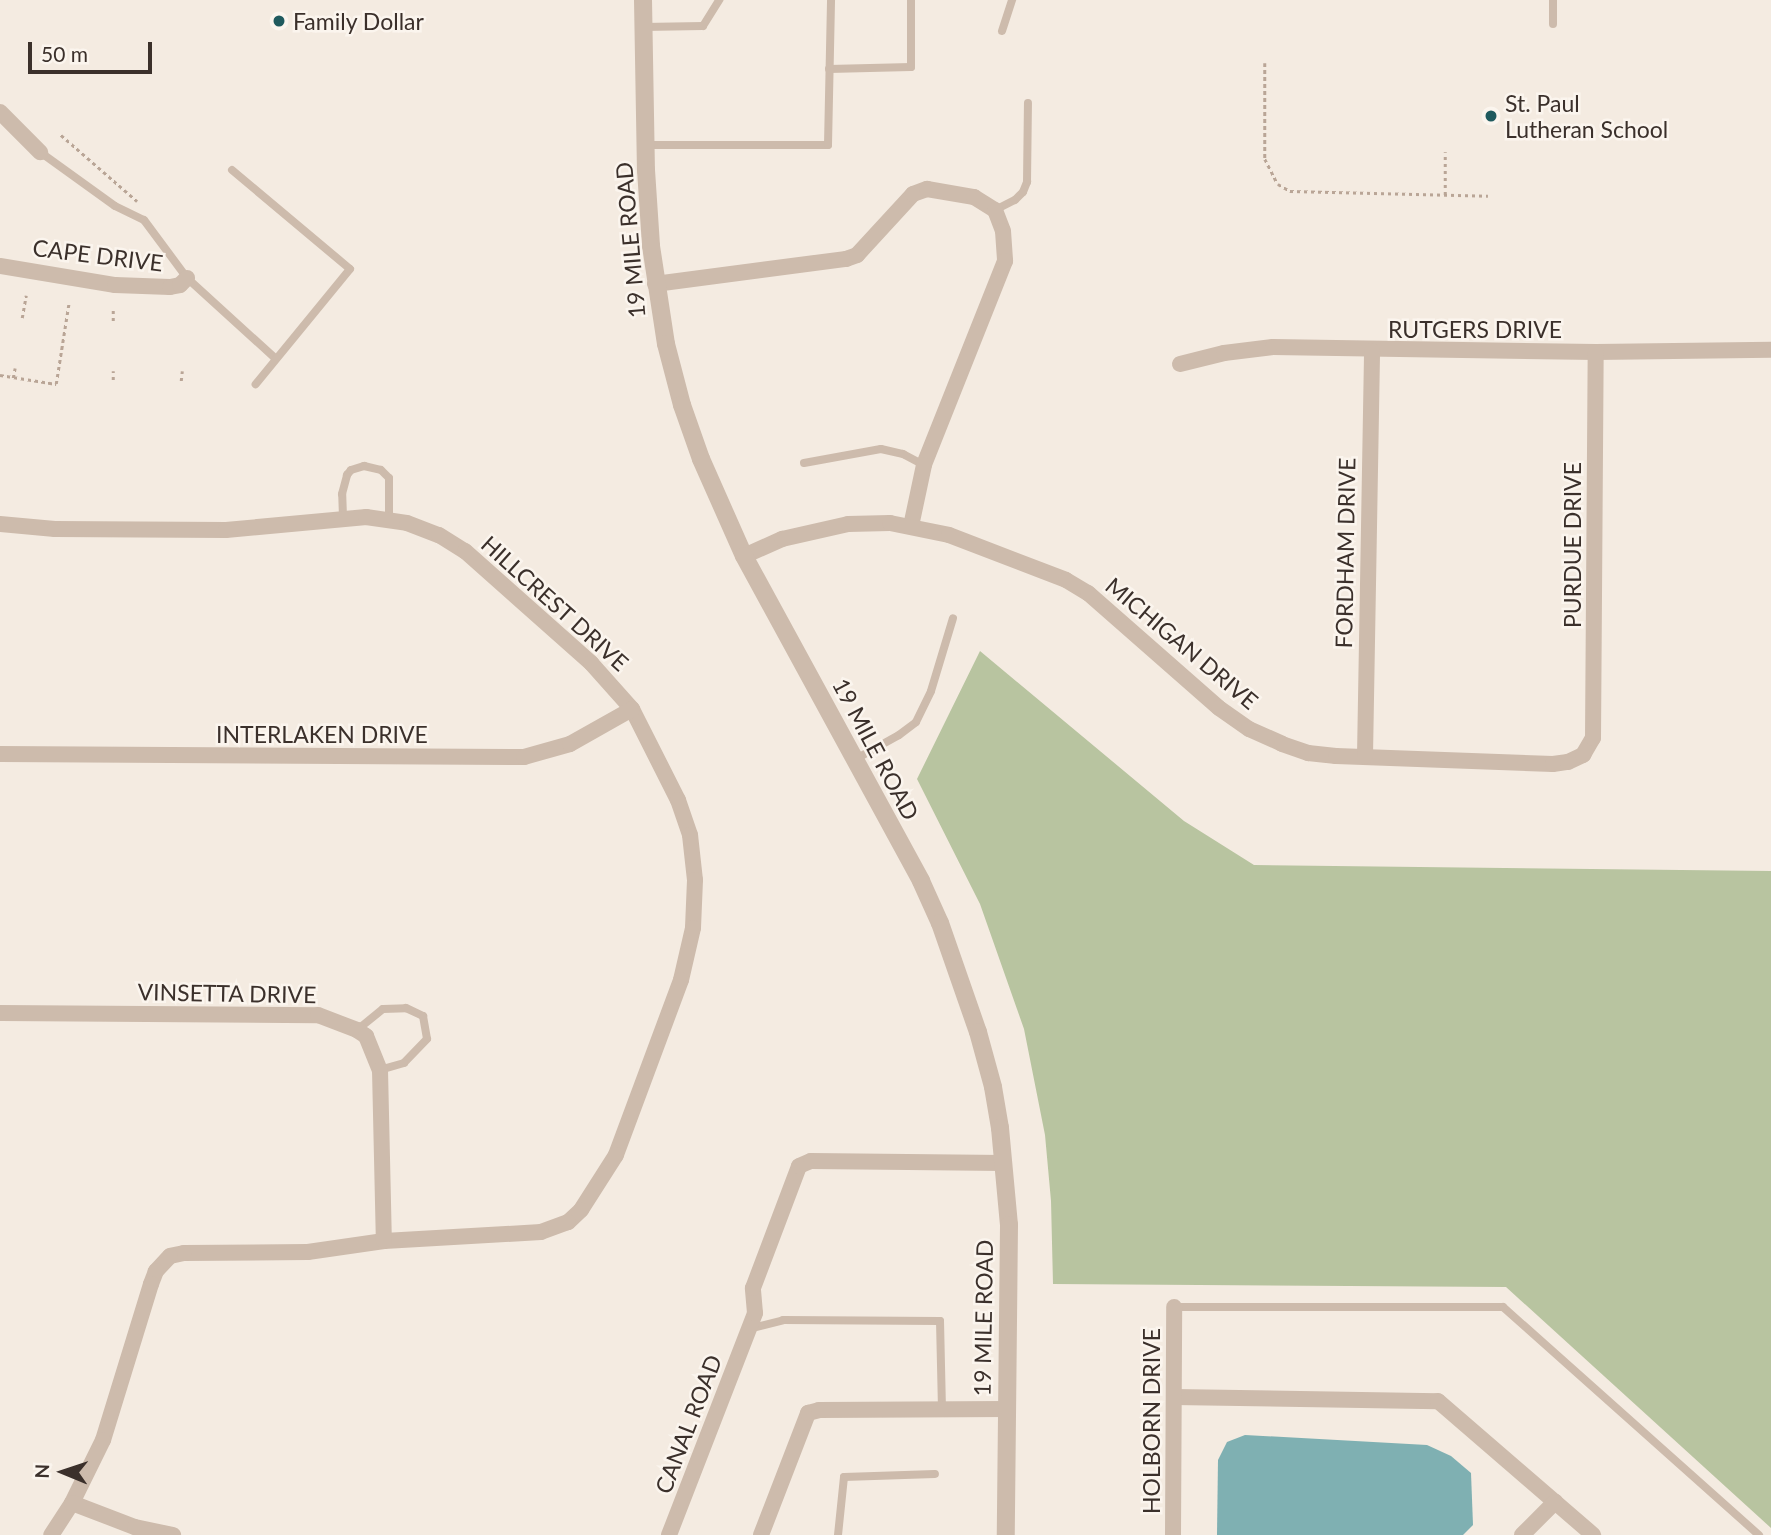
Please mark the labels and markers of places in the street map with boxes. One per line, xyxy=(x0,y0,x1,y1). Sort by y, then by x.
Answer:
place label: Family Dollar xyxy=(293,7,424,35)
marker: Family Dollar xyxy=(271,13,287,29)
place label: St. Paul Lutheran School xyxy=(1505,89,1668,143)
marker: St. Paul Lutheran School xyxy=(1483,108,1499,124)

